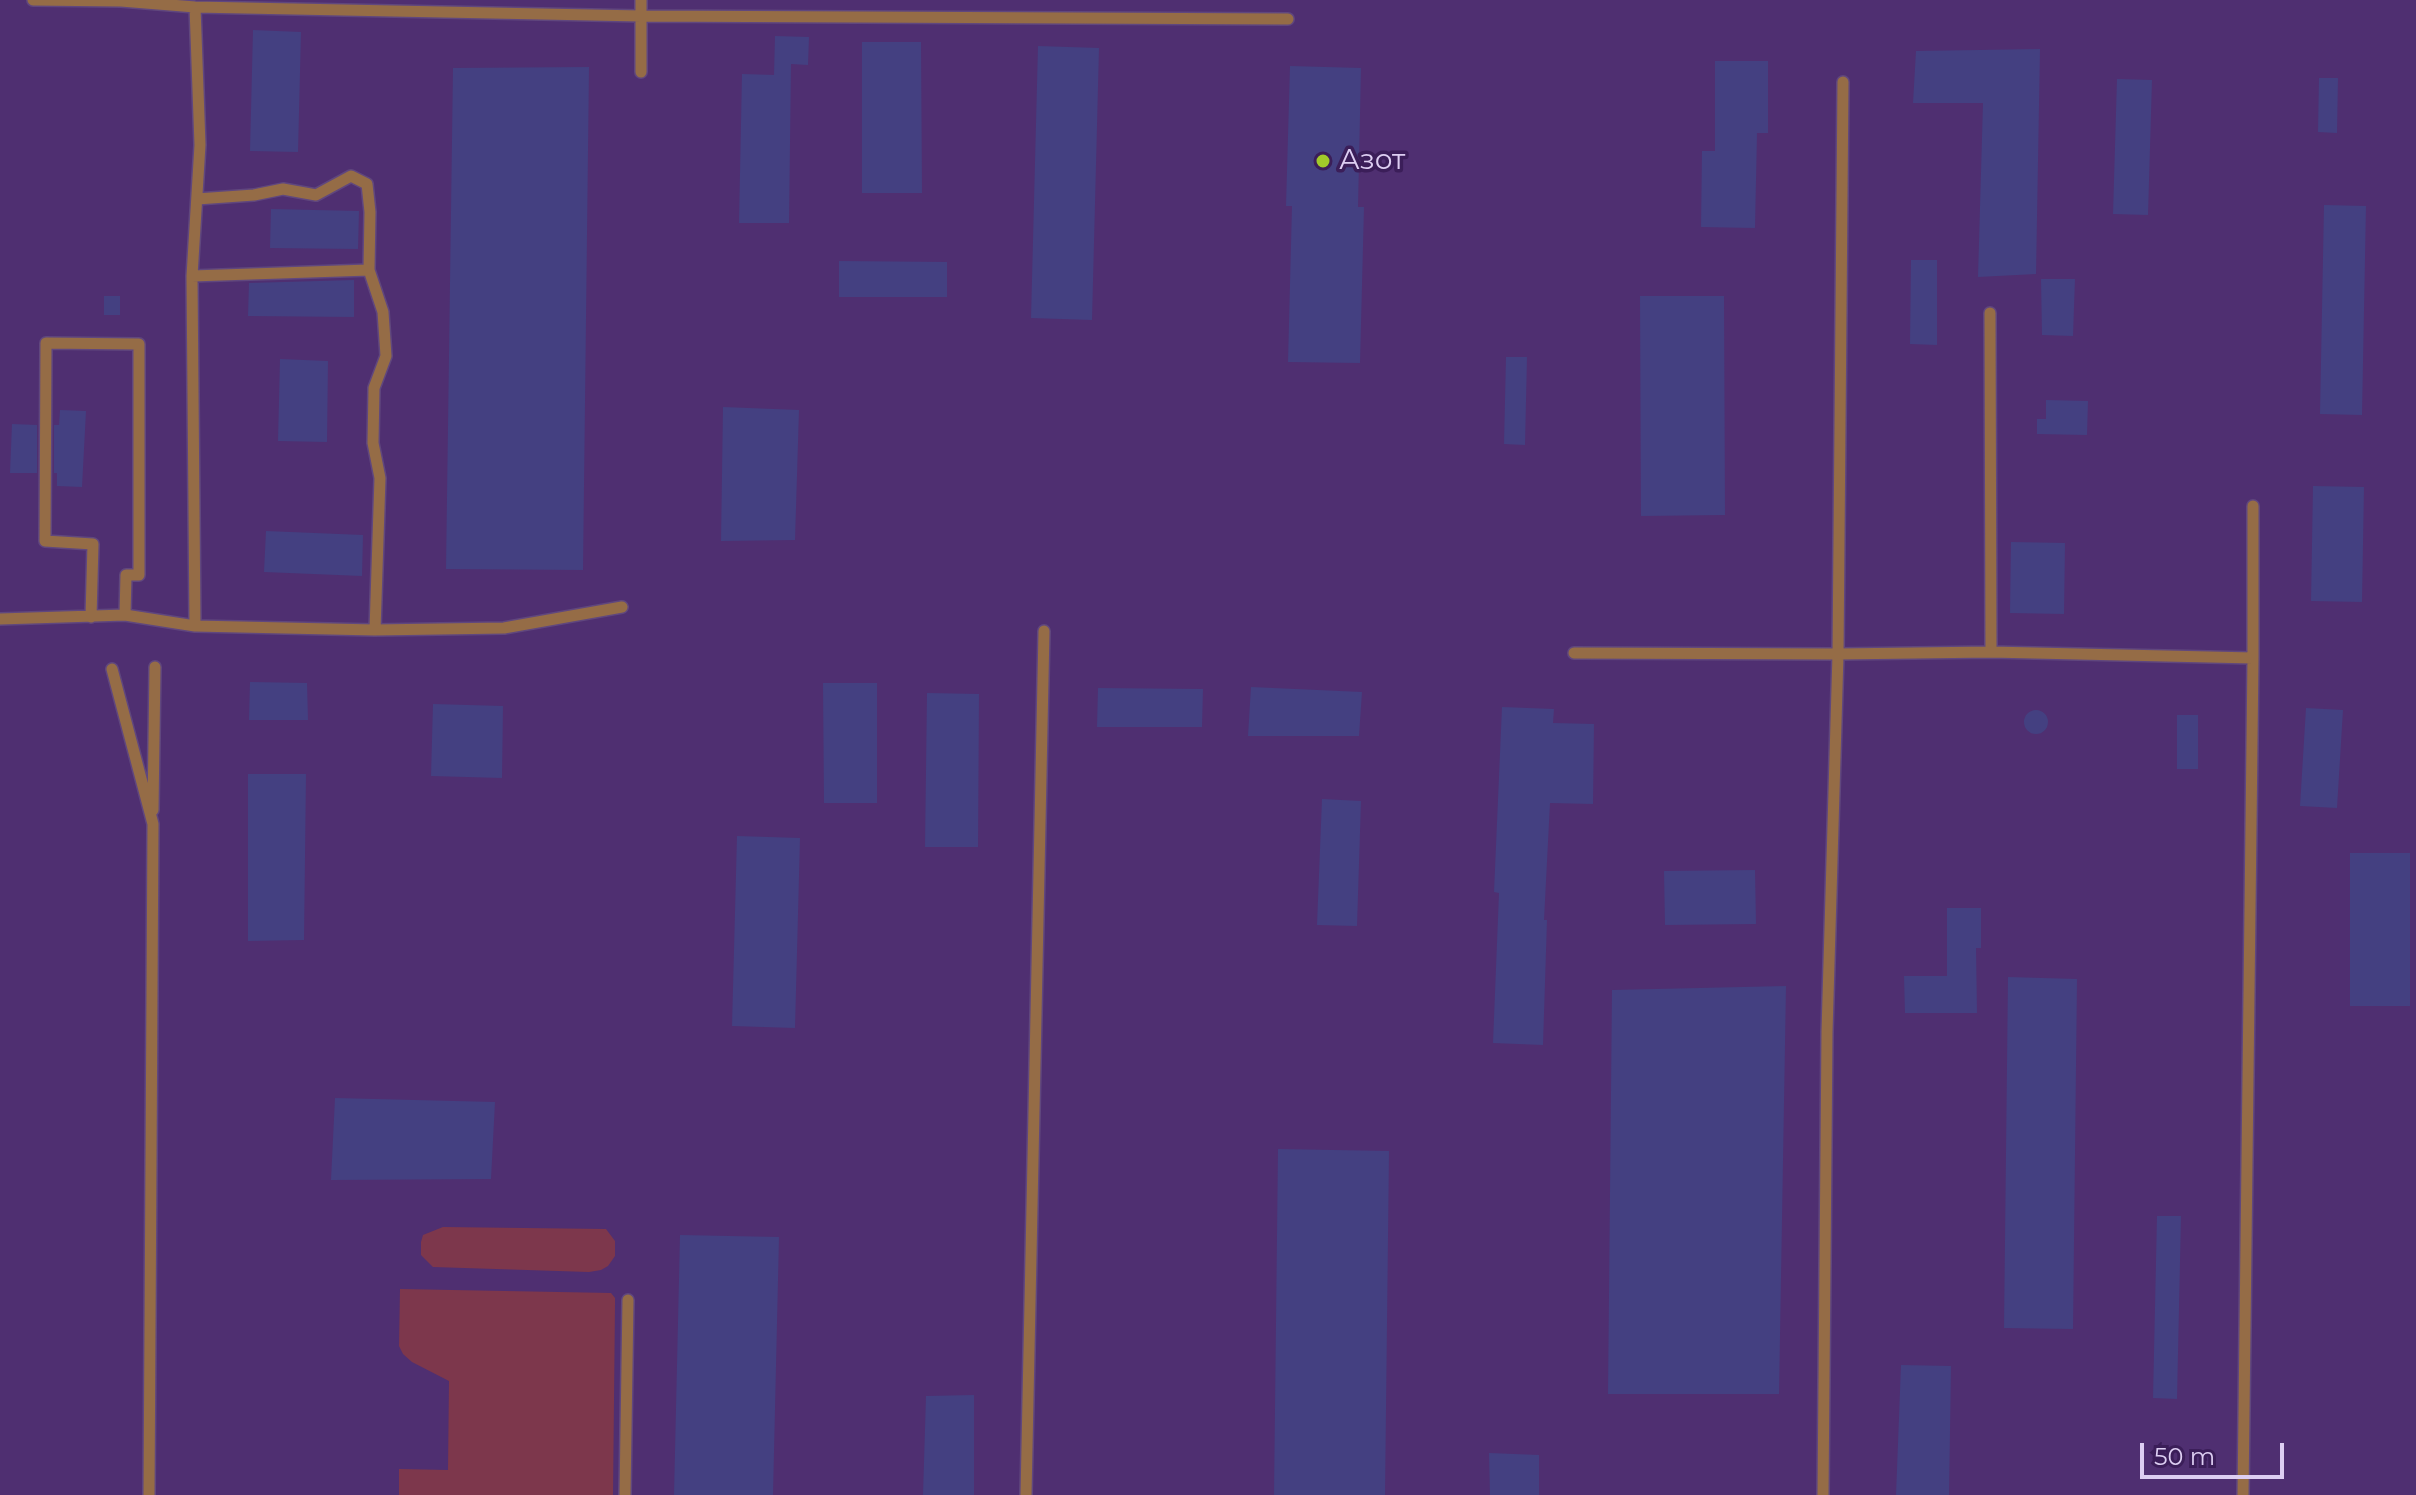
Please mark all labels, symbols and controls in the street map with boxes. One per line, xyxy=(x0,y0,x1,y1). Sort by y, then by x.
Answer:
place label: Азот xyxy=(1339,144,1405,178)
marker: Азот xyxy=(1314,152,1332,170)
scale bar xyxy=(2144,1427,2288,1477)
text: 50 m xyxy=(2154,1442,2215,1471)

